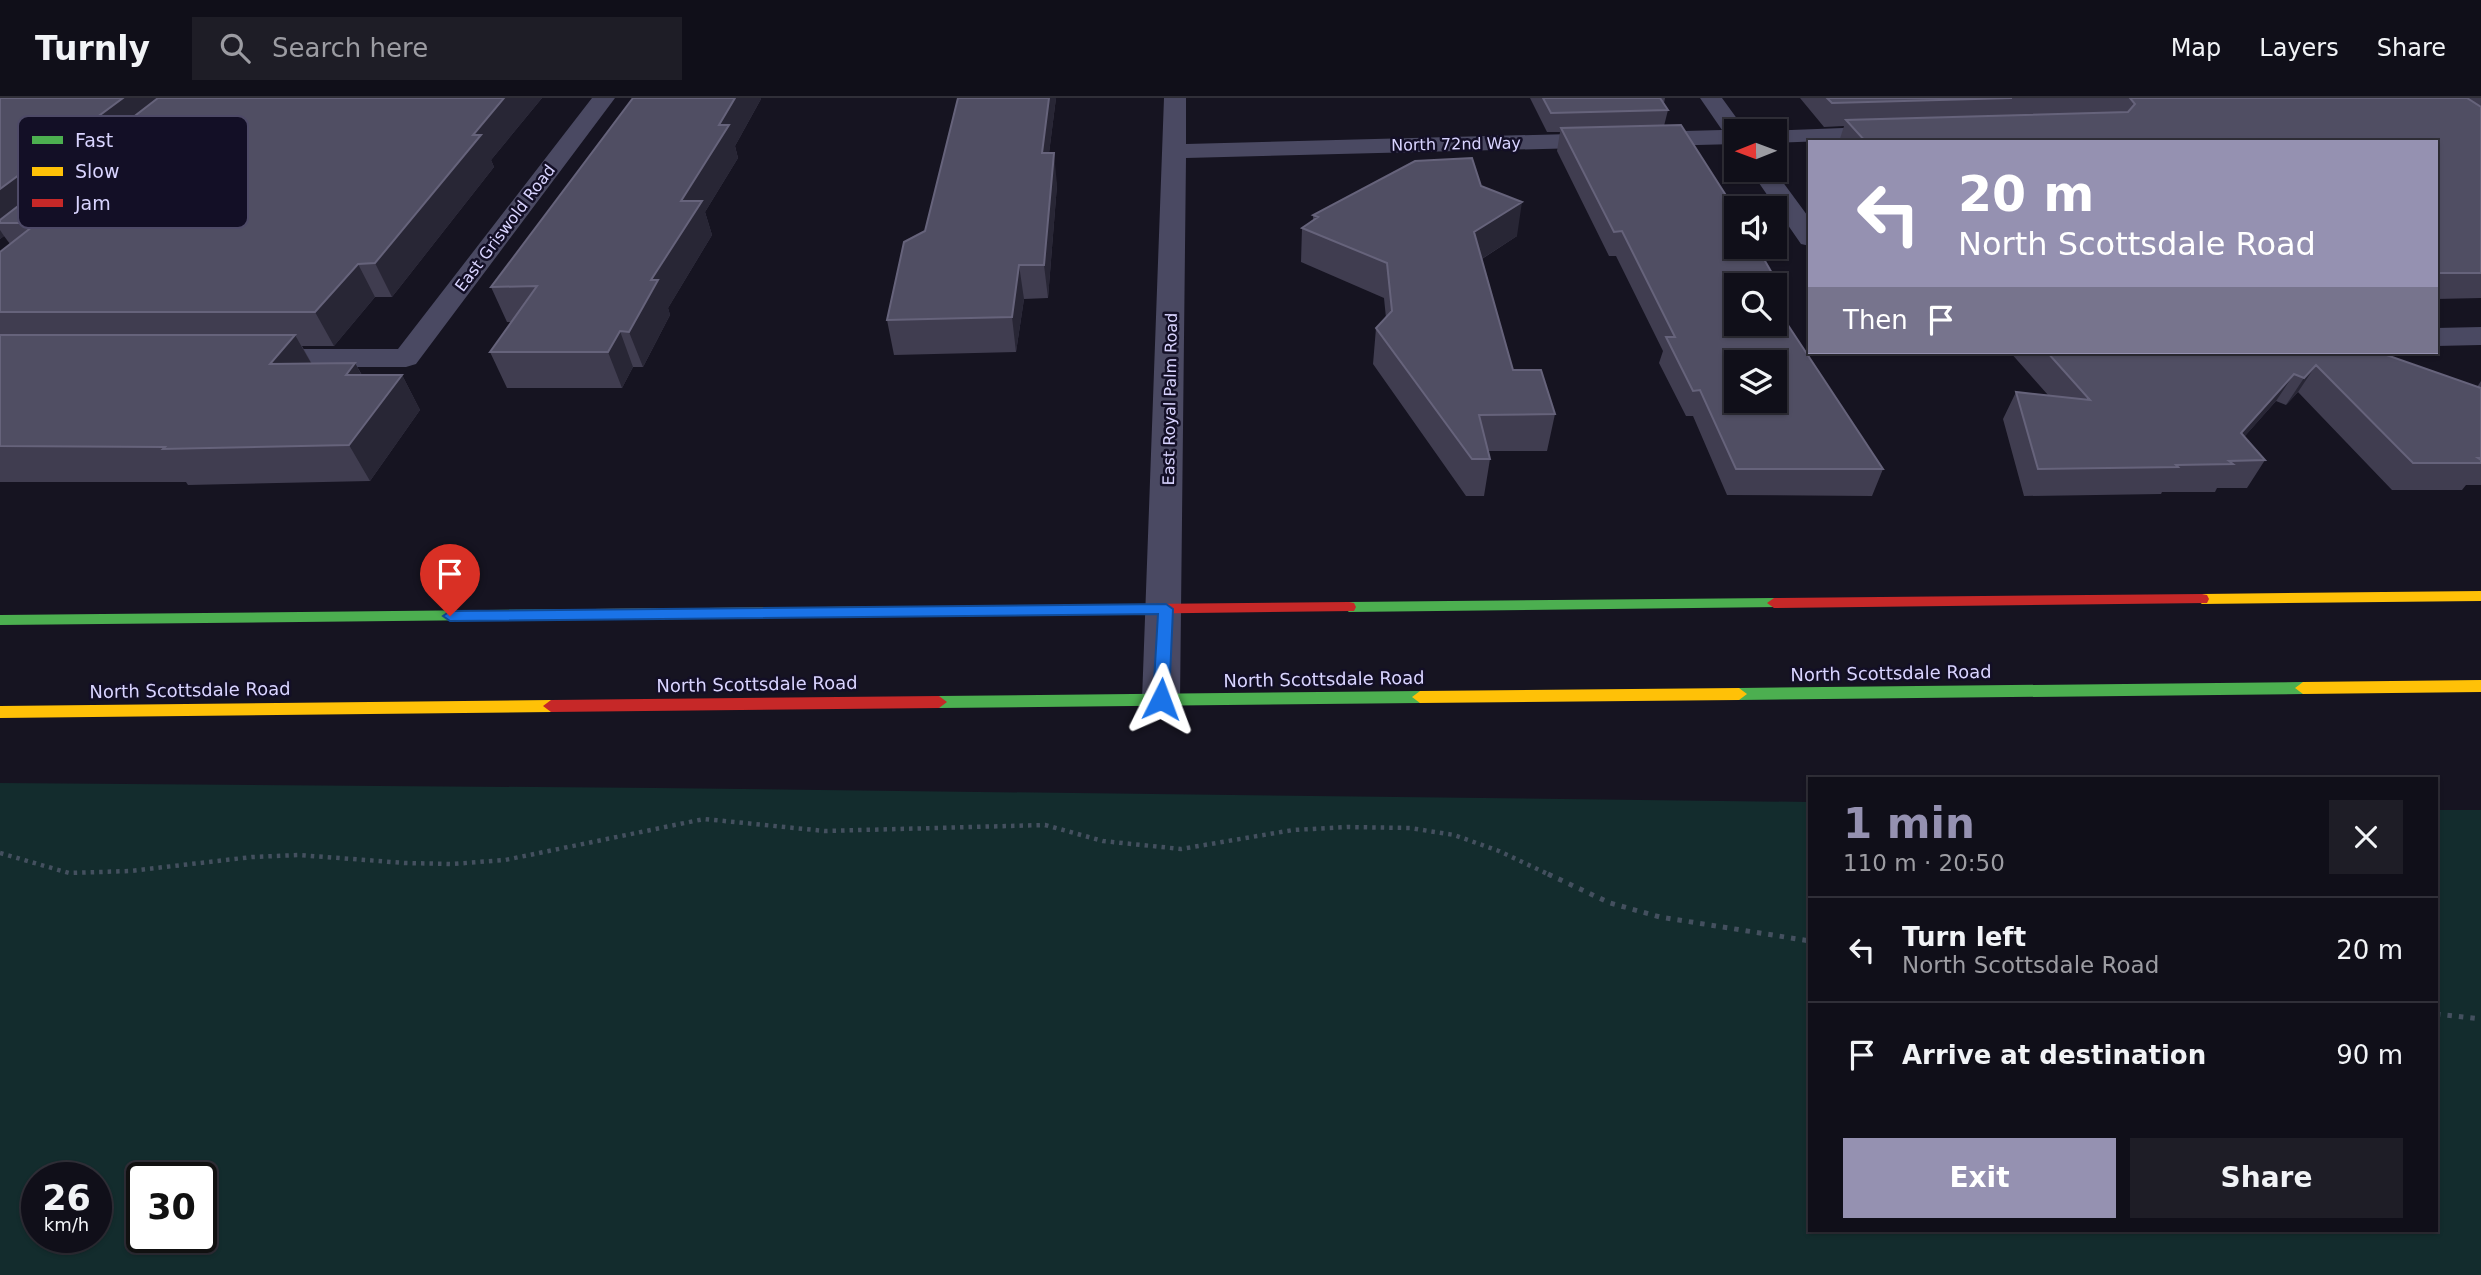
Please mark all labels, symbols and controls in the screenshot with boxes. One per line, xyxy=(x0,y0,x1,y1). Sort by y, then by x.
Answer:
search box xyxy=(192,17,682,80)
text: Turnly xyxy=(35,29,150,68)
icon: search xyxy=(216,29,254,67)
text: Search here xyxy=(272,33,428,63)
text: Map xyxy=(2171,34,2221,62)
text: Layers xyxy=(2259,34,2339,62)
text: Share xyxy=(2377,34,2446,62)
legend xyxy=(18,116,248,228)
north arrow xyxy=(1724,119,1787,182)
map controls xyxy=(1724,119,1787,413)
text: Fast xyxy=(75,129,113,151)
street label: North 72nd Way xyxy=(1391,133,1521,155)
text: Slow xyxy=(75,160,120,182)
street label: East Griswold Road xyxy=(451,161,559,295)
text: 20 m xyxy=(1958,166,2094,223)
icon: left xyxy=(1843,168,1934,259)
text: Jam xyxy=(74,192,111,214)
button: sound xyxy=(1724,196,1787,259)
text: North Scottsdale Road xyxy=(1958,225,2316,263)
button: search xyxy=(1724,273,1787,336)
icon: arrive xyxy=(1922,301,1960,339)
text: Then xyxy=(1843,305,1908,335)
street label: East Royal Palm Road xyxy=(1159,313,1181,485)
button: layers xyxy=(1724,350,1787,413)
pin xyxy=(420,544,480,616)
icon: arrive xyxy=(431,555,469,593)
street label: North Scottsdale Road xyxy=(1790,661,1992,685)
position arrow xyxy=(1124,662,1198,736)
street label: North Scottsdale Road xyxy=(1223,667,1425,691)
street label: North Scottsdale Road xyxy=(656,672,858,696)
street label: North Scottsdale Road xyxy=(89,678,291,702)
text: 1 min xyxy=(1843,799,1975,848)
button: close xyxy=(2329,800,2403,874)
text: 110 m · 20:50 xyxy=(1843,850,2005,876)
text: Turn left xyxy=(1902,922,2026,952)
icon: left xyxy=(1843,931,1881,969)
text: 20 m xyxy=(2336,935,2403,965)
text: North Scottsdale Road xyxy=(1902,952,2159,978)
icon: arrive xyxy=(1843,1036,1881,1074)
text: Arrive at destination xyxy=(1902,1040,2206,1070)
text: 90 m xyxy=(2336,1040,2403,1070)
button: Exit xyxy=(1843,1138,2116,1218)
button: Share xyxy=(2130,1138,2403,1218)
speed limit sign: 30 xyxy=(126,1162,217,1253)
text: 26 xyxy=(42,1178,91,1218)
text: km/h xyxy=(44,1214,89,1235)

